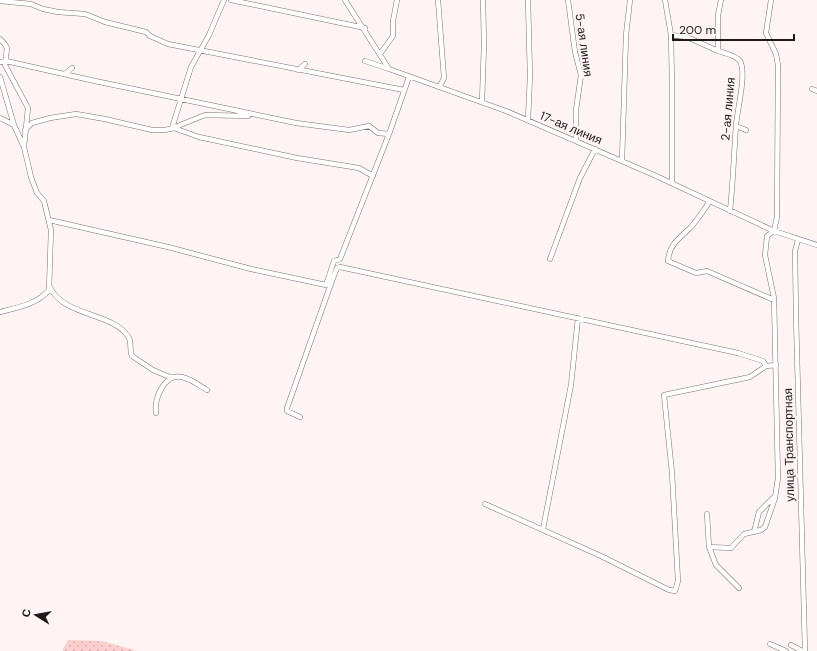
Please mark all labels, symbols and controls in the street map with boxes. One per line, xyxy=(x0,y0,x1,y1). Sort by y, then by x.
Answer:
street label: 5-ая линия xyxy=(572,12,596,78)
scale bar xyxy=(673,16,794,42)
text: 200 m xyxy=(679,22,716,38)
street label: 2-ая линия xyxy=(717,77,739,141)
street label: 17-ая линия xyxy=(537,108,605,148)
street label: улица Транспортная xyxy=(780,388,798,502)
north arrow xyxy=(16,595,56,635)
text: С xyxy=(19,608,34,618)

